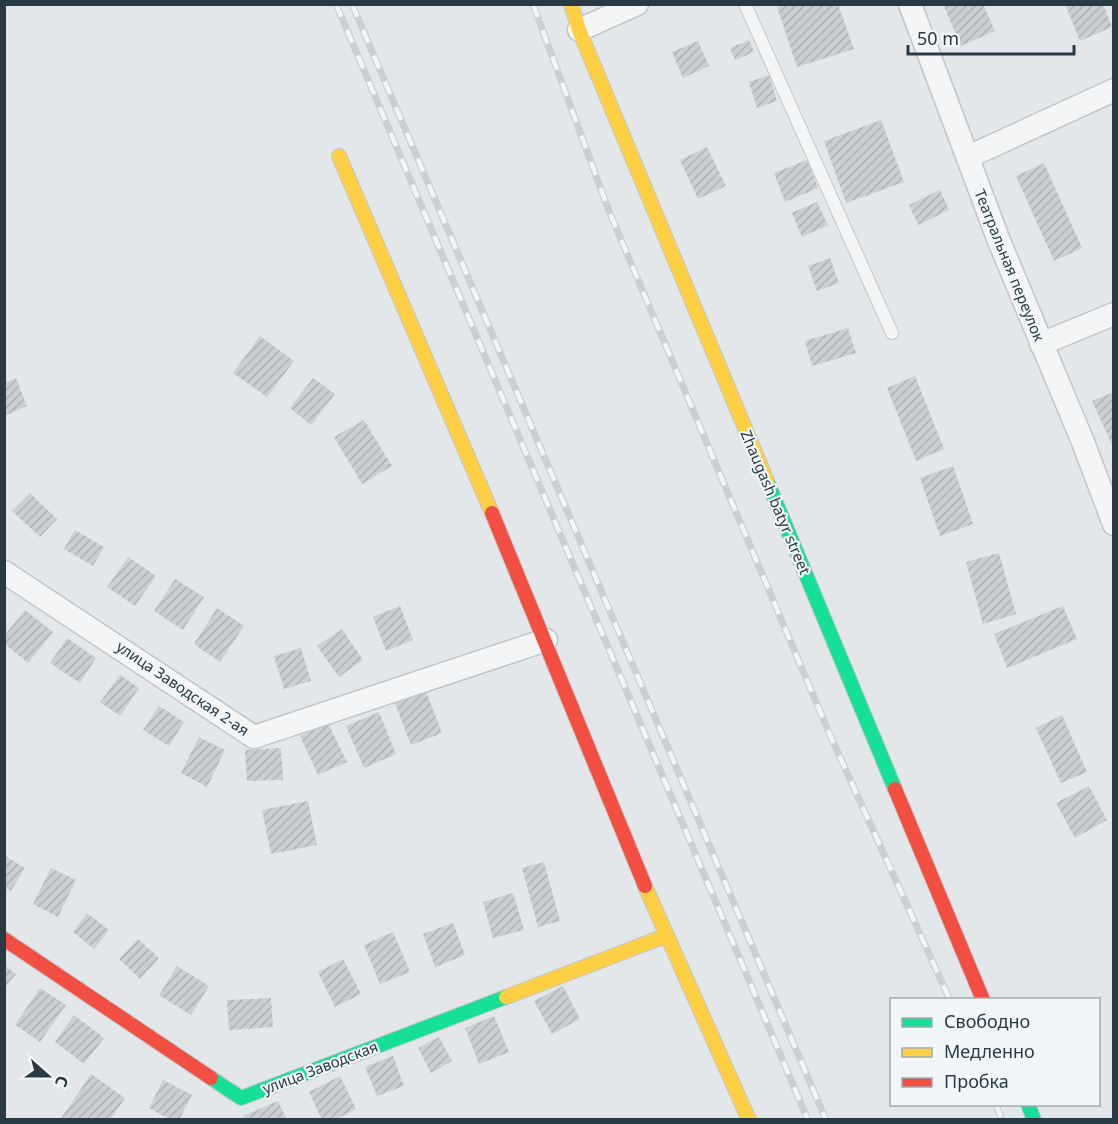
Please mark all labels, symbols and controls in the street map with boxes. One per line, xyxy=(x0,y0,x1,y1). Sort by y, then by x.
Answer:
scale bar xyxy=(908,18,1074,56)
text: 50 m xyxy=(917,26,959,50)
street label: Театральная переулок xyxy=(970,186,1050,344)
street label: Zhaugash batyr street xyxy=(736,427,816,578)
street label: улица Заводская 2-ая xyxy=(113,636,253,740)
legend xyxy=(890,998,1100,1106)
text: Свободно xyxy=(944,1009,1030,1033)
street label: улица Заводская xyxy=(260,1036,380,1098)
text: Медленно xyxy=(944,1039,1035,1063)
north arrow xyxy=(18,1046,78,1106)
text: Пробка xyxy=(944,1069,1009,1093)
text: С xyxy=(50,1073,74,1090)

